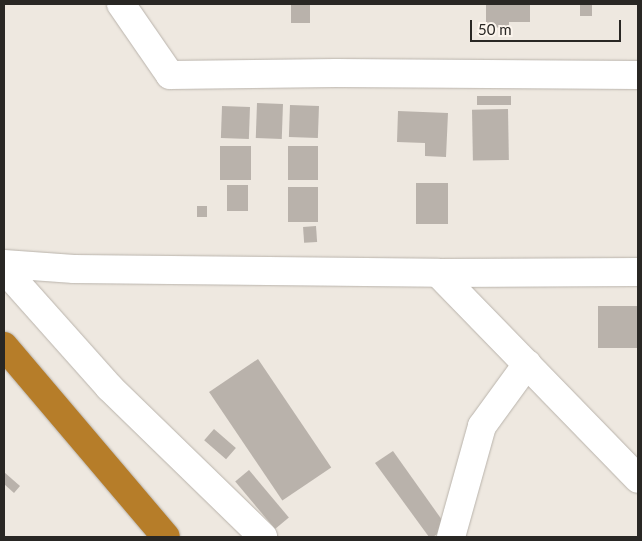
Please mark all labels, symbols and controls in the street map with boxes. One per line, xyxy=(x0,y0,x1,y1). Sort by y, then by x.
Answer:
scale bar xyxy=(472,10,623,42)
text: 50 m xyxy=(478,20,512,38)

